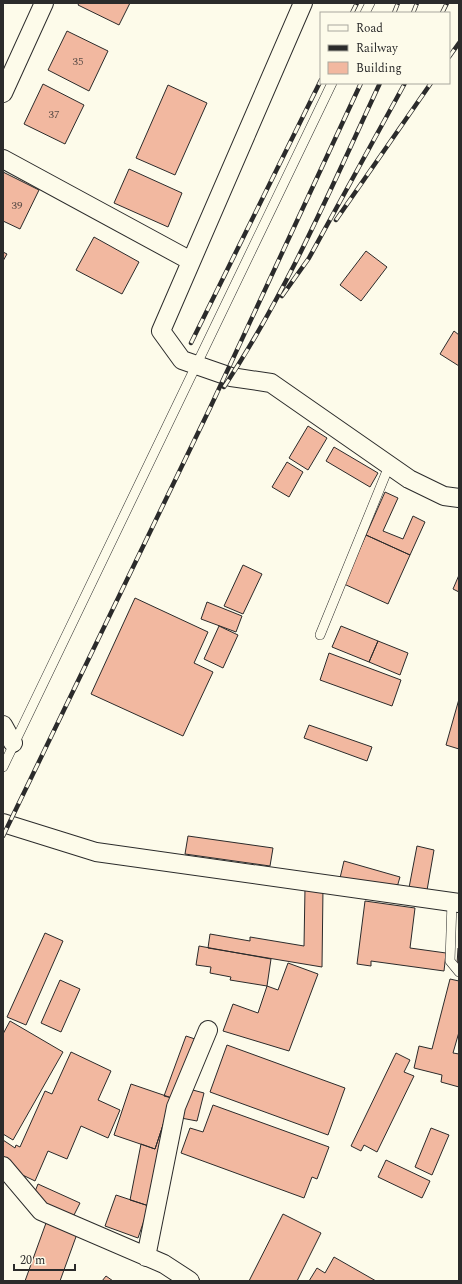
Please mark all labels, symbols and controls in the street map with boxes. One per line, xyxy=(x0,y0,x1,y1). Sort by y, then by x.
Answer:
legend xyxy=(320,12,450,84)
text: Road xyxy=(356,19,383,38)
text: Railway xyxy=(356,39,399,58)
house number: 35 xyxy=(73,53,84,70)
text: Building xyxy=(356,59,402,78)
house number: 37 xyxy=(49,106,60,123)
house number: 39 xyxy=(12,197,23,214)
scale bar xyxy=(14,1246,75,1272)
text: 20 m xyxy=(20,1251,45,1270)

